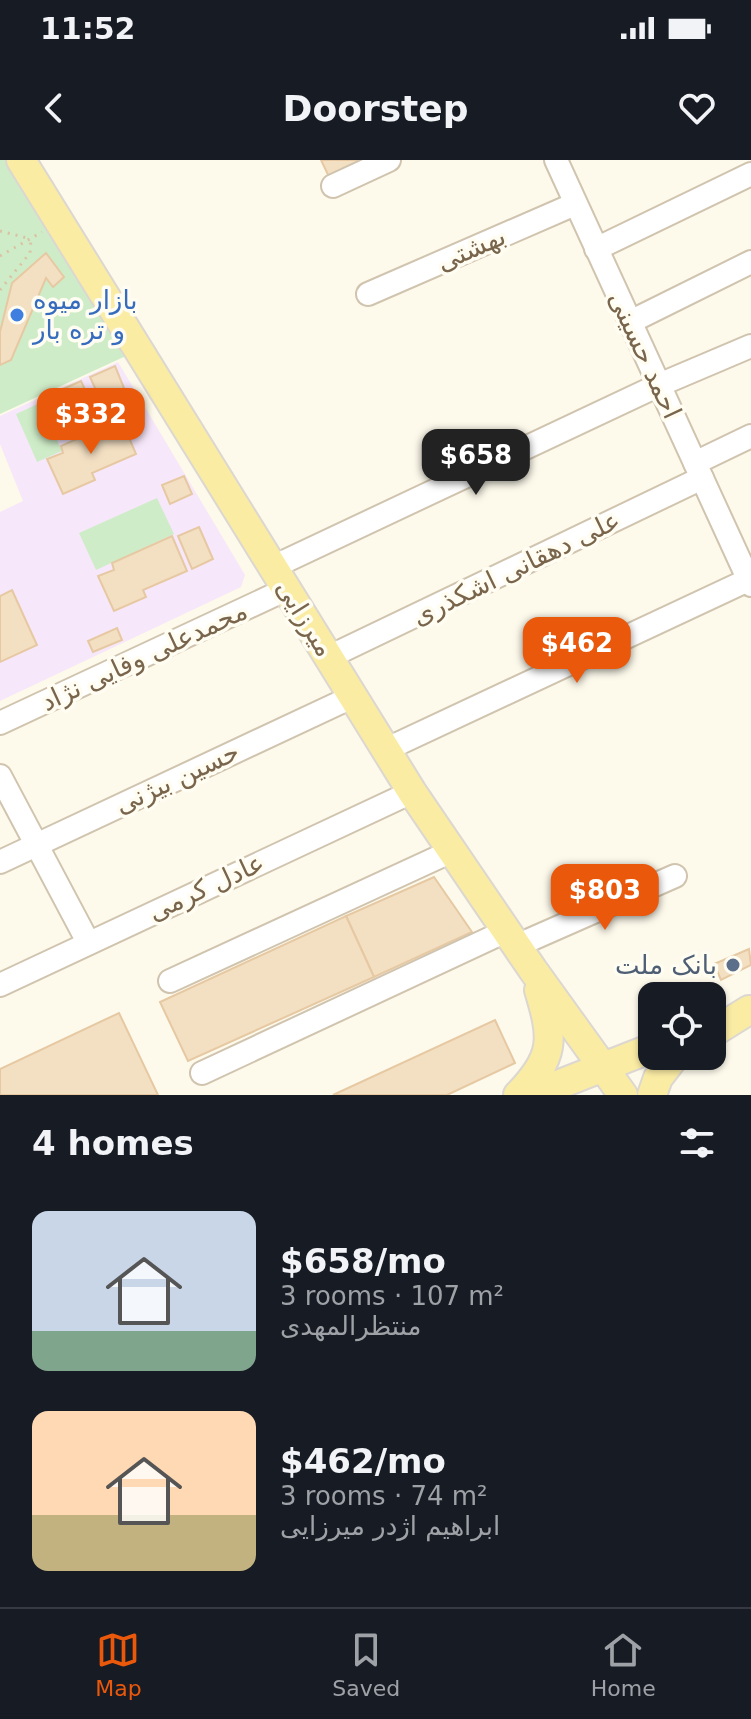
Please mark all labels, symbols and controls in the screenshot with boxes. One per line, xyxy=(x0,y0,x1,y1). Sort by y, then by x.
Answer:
text: 11:52 xyxy=(40,11,136,46)
icon: back xyxy=(32,86,76,130)
icon: heart xyxy=(675,86,719,130)
text: Doorstep xyxy=(283,88,468,129)
street label: بهشتی xyxy=(432,221,510,278)
place label: بازار میوه و تره بار xyxy=(31,285,138,346)
street label: احمد حسینی xyxy=(602,287,688,423)
marker: بازار میوه و تره بار xyxy=(8,306,26,324)
pin: $332 xyxy=(44,388,138,456)
text: $332 xyxy=(55,399,127,429)
pin: $658 xyxy=(429,429,523,497)
text: $658 xyxy=(440,440,512,470)
street label: علی دهقانی اشکذری xyxy=(407,505,625,631)
street label: میرزایی xyxy=(269,574,340,662)
street label: محمدعلی وفایی نژاد xyxy=(36,595,252,718)
pin: $462 xyxy=(530,617,624,685)
text: $462 xyxy=(541,628,613,658)
street label: حسین بیژنی xyxy=(110,736,244,821)
street label: عادل کرمی xyxy=(143,847,269,928)
pin: $803 xyxy=(558,864,652,932)
text: $803 xyxy=(569,875,641,905)
place label: بانک ملت xyxy=(615,950,717,980)
marker: بانک ملت xyxy=(724,956,742,974)
map controls xyxy=(638,982,726,1070)
button: locate xyxy=(638,982,726,1070)
icon: filters xyxy=(675,1121,719,1165)
text: 4 homes xyxy=(32,1123,194,1163)
text: $658/mo xyxy=(280,1241,446,1281)
icon: home xyxy=(96,1243,192,1339)
text: 3 rooms · 107 m² xyxy=(280,1281,504,1311)
text: منتظرالمهدی xyxy=(280,1311,421,1341)
text: $462/mo xyxy=(280,1441,446,1481)
icon: home xyxy=(96,1443,192,1539)
text: 3 rooms · 74 m² xyxy=(280,1481,488,1511)
text: ابراهیم اژدر میرزایی xyxy=(280,1511,500,1541)
tab: Map xyxy=(95,1628,142,1701)
tab: Saved xyxy=(332,1628,400,1701)
tab: Home xyxy=(591,1628,656,1701)

